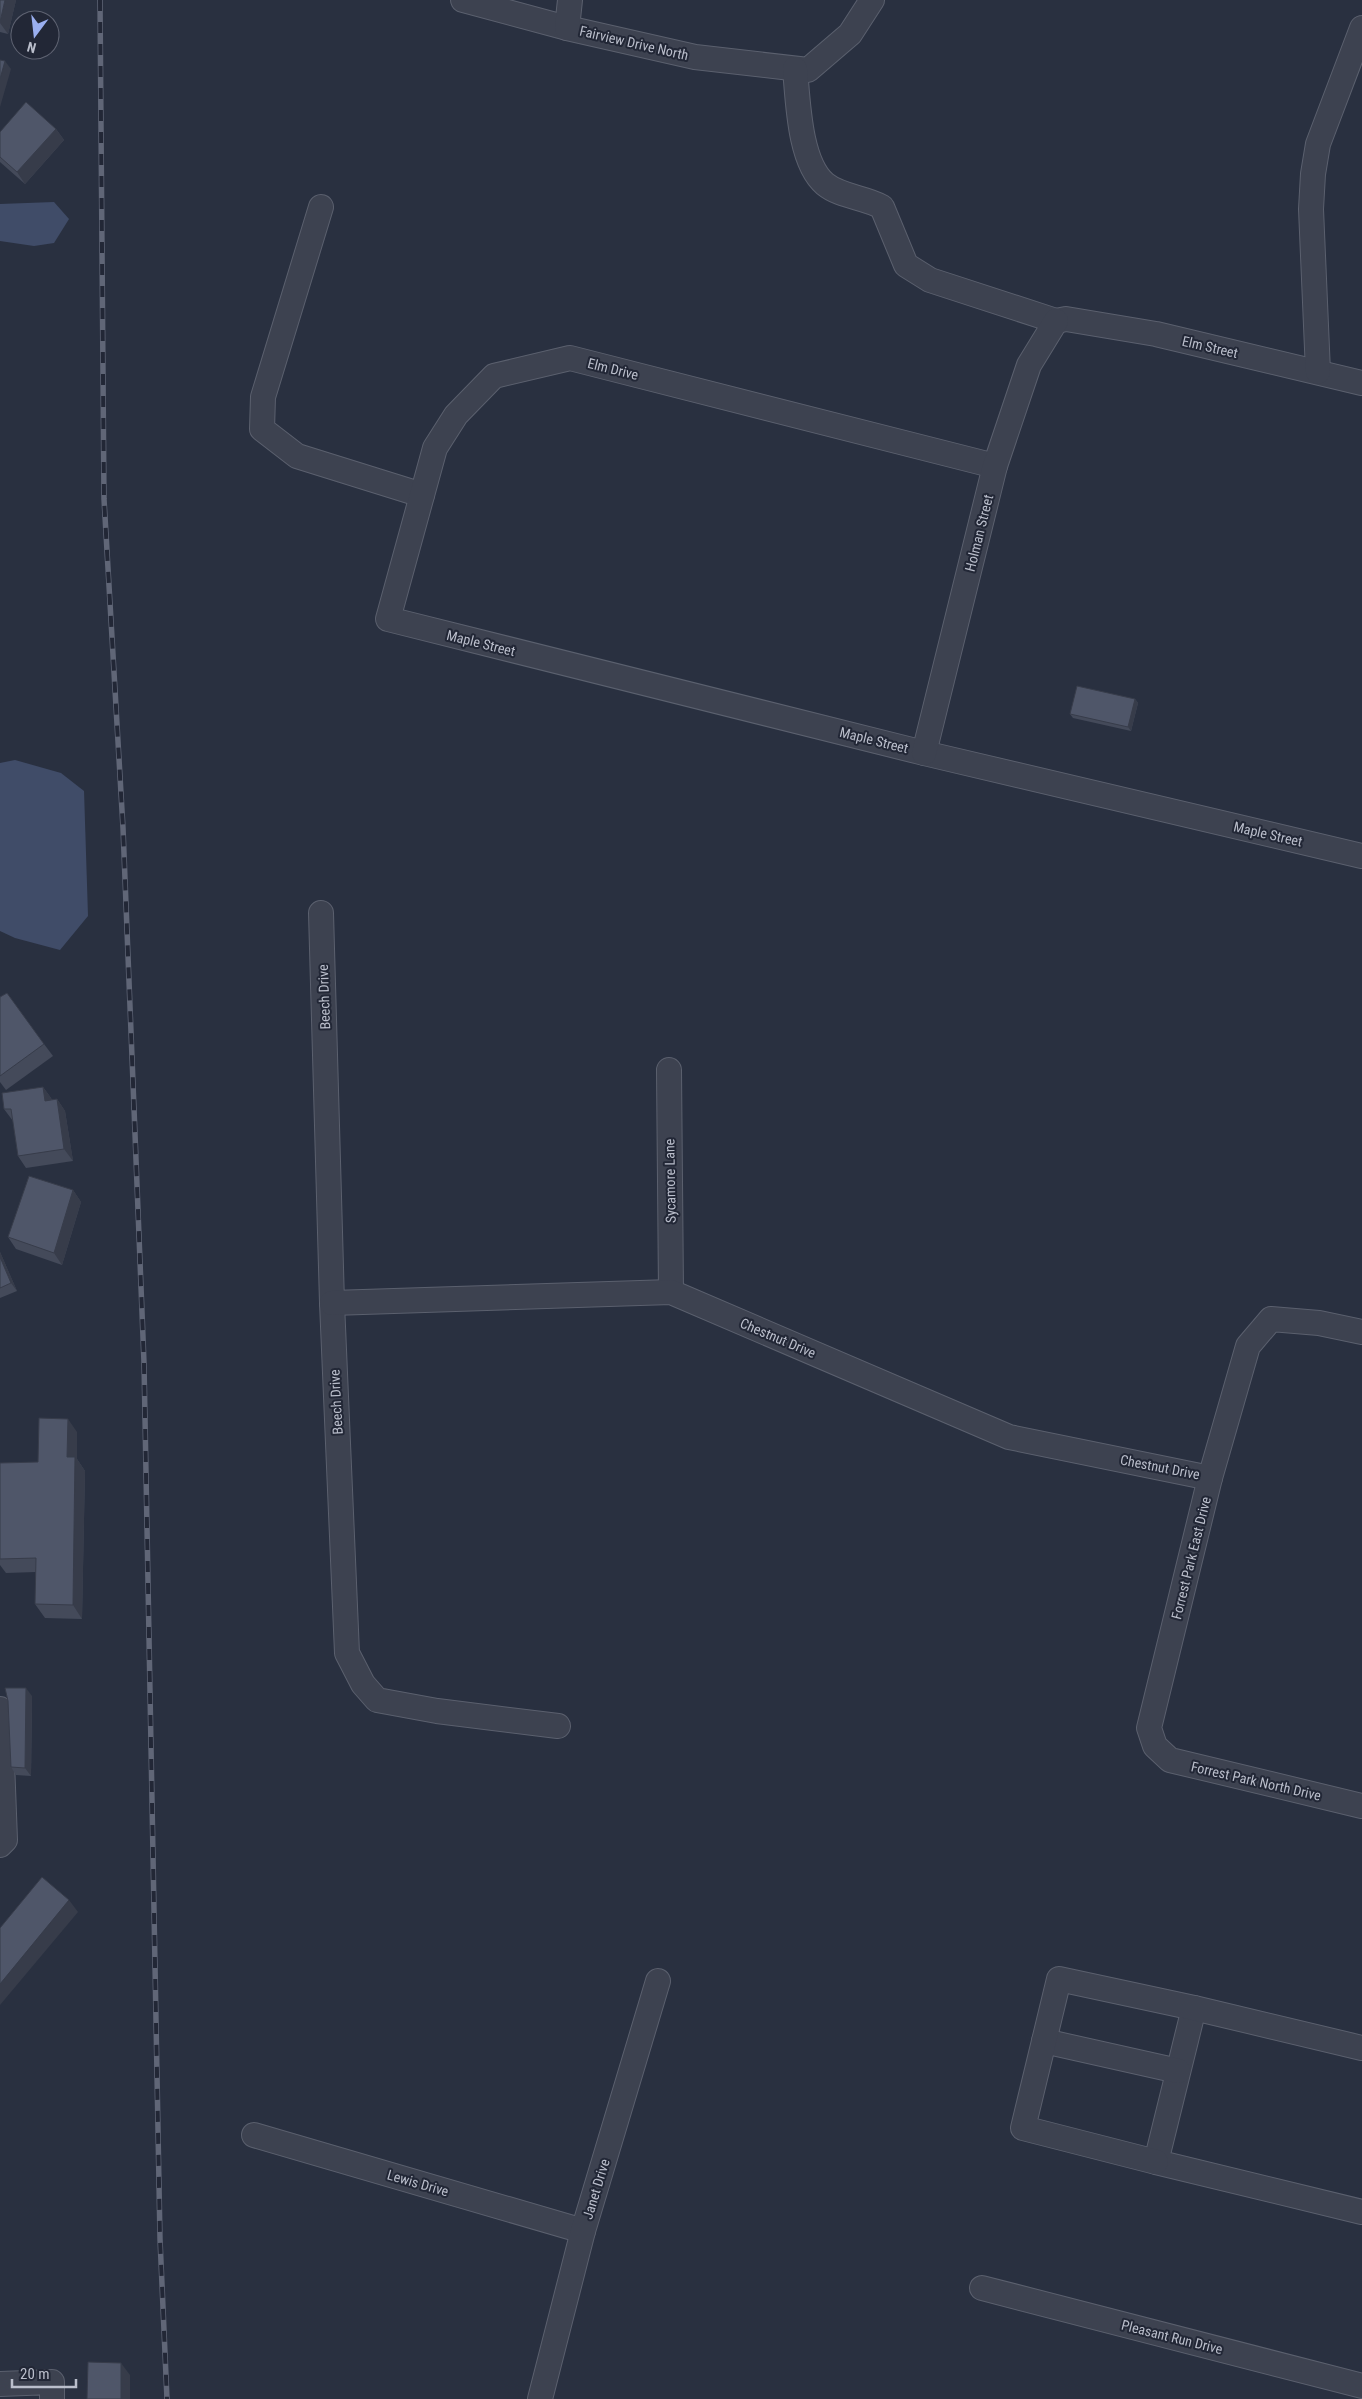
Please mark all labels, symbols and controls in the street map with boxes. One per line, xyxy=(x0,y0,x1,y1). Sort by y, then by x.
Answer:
north arrow xyxy=(10,10,60,60)
street label: Fairview Drive North xyxy=(578,23,690,63)
text: N xyxy=(25,39,38,56)
street label: Elm Street xyxy=(1181,333,1239,361)
street label: Elm Drive xyxy=(586,355,641,383)
street label: Holman Street xyxy=(962,493,996,573)
street label: Maple Street xyxy=(445,627,517,659)
street label: Maple Street xyxy=(838,724,910,756)
street label: Maple Street xyxy=(1232,818,1304,850)
street label: Beech Drive xyxy=(315,964,333,1030)
street label: Sycamore Lane xyxy=(661,1138,679,1223)
street label: Chestnut Drive xyxy=(738,1315,819,1361)
street label: Beech Drive xyxy=(326,1369,346,1435)
street label: Chestnut Drive xyxy=(1119,1451,1202,1483)
street label: Forrest Park East Drive xyxy=(1168,1495,1214,1621)
street label: Forrest Park North Drive xyxy=(1189,1758,1323,1804)
street label: Janet Drive xyxy=(579,2157,613,2221)
street label: Lewis Drive xyxy=(385,2167,451,2200)
street label: Pleasant Run Drive xyxy=(1120,2317,1225,2357)
scale bar xyxy=(12,2356,76,2388)
text: 20 m xyxy=(20,2365,50,2383)

